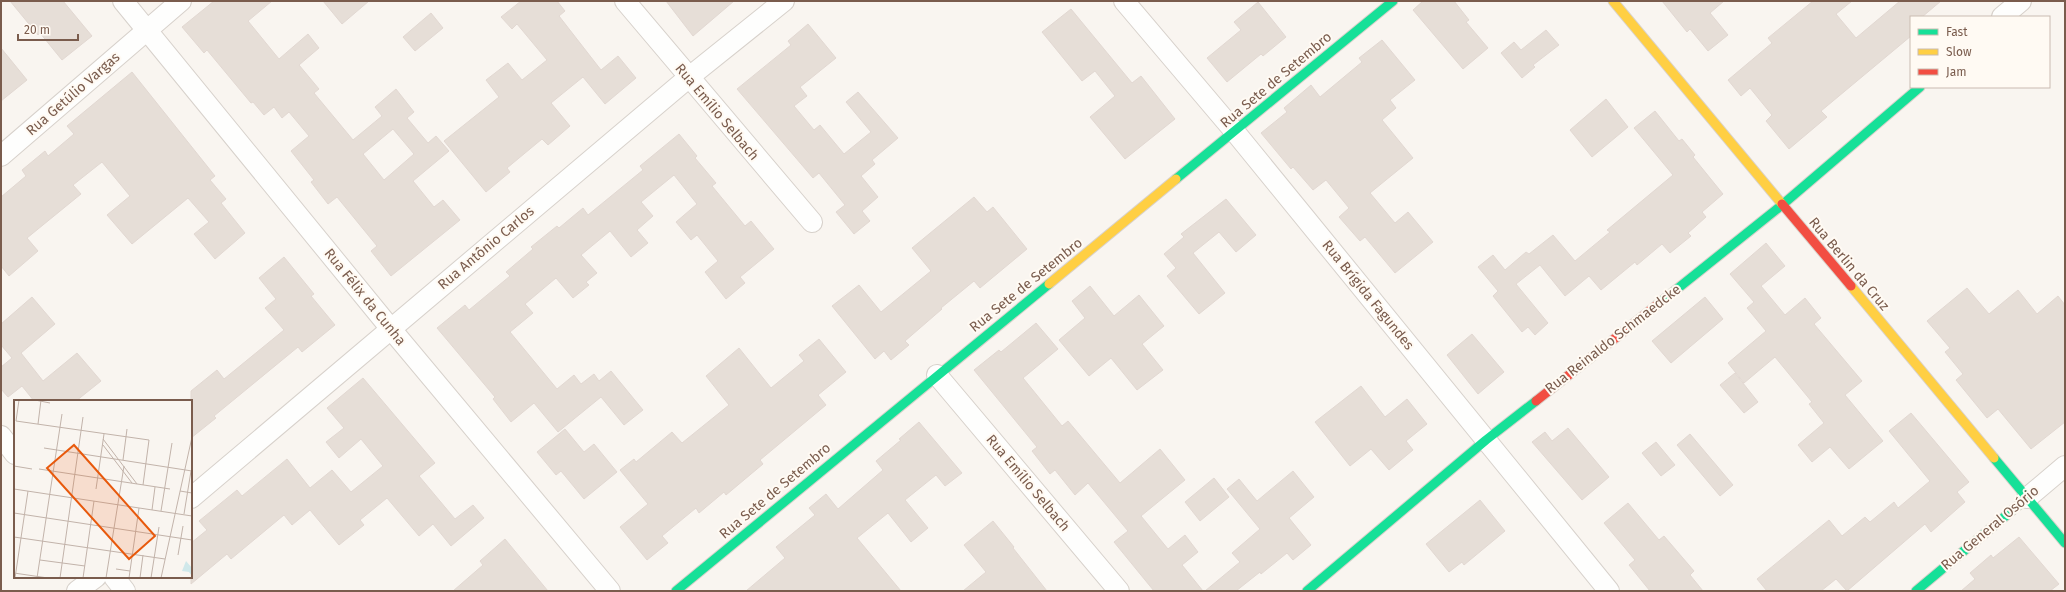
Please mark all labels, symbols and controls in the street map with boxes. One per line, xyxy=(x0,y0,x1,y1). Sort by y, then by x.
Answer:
scale bar xyxy=(18,16,78,42)
legend xyxy=(1910,16,2050,88)
text: 20 m xyxy=(24,23,50,37)
text: Fast xyxy=(1946,25,1968,39)
street label: Rua Sete de Setembro xyxy=(1217,28,1335,132)
text: Slow xyxy=(1946,45,1972,59)
street label: Rua Getúlio Vargas xyxy=(23,48,124,139)
street label: Rua Emílio Selbach xyxy=(671,60,763,164)
text: Jam xyxy=(1946,65,1966,79)
street label: Rua Antônio Carlos xyxy=(434,202,538,293)
street label: Rua Berlin da Cruz xyxy=(1805,214,1893,314)
street label: Rua Sete de Setembro xyxy=(966,234,1086,336)
street label: Rua Brígida Fagundes xyxy=(1319,237,1418,354)
street label: Rua Félix da Cunha xyxy=(321,245,409,349)
street label: Rua Reinaldo Schmaedcke xyxy=(1542,281,1684,397)
inset map xyxy=(14,400,192,578)
street label: Rua Emílio Selbach xyxy=(982,431,1074,535)
street label: Rua Sete de Setembro xyxy=(716,439,834,543)
street label: Rua General Osório xyxy=(1938,482,2042,574)

